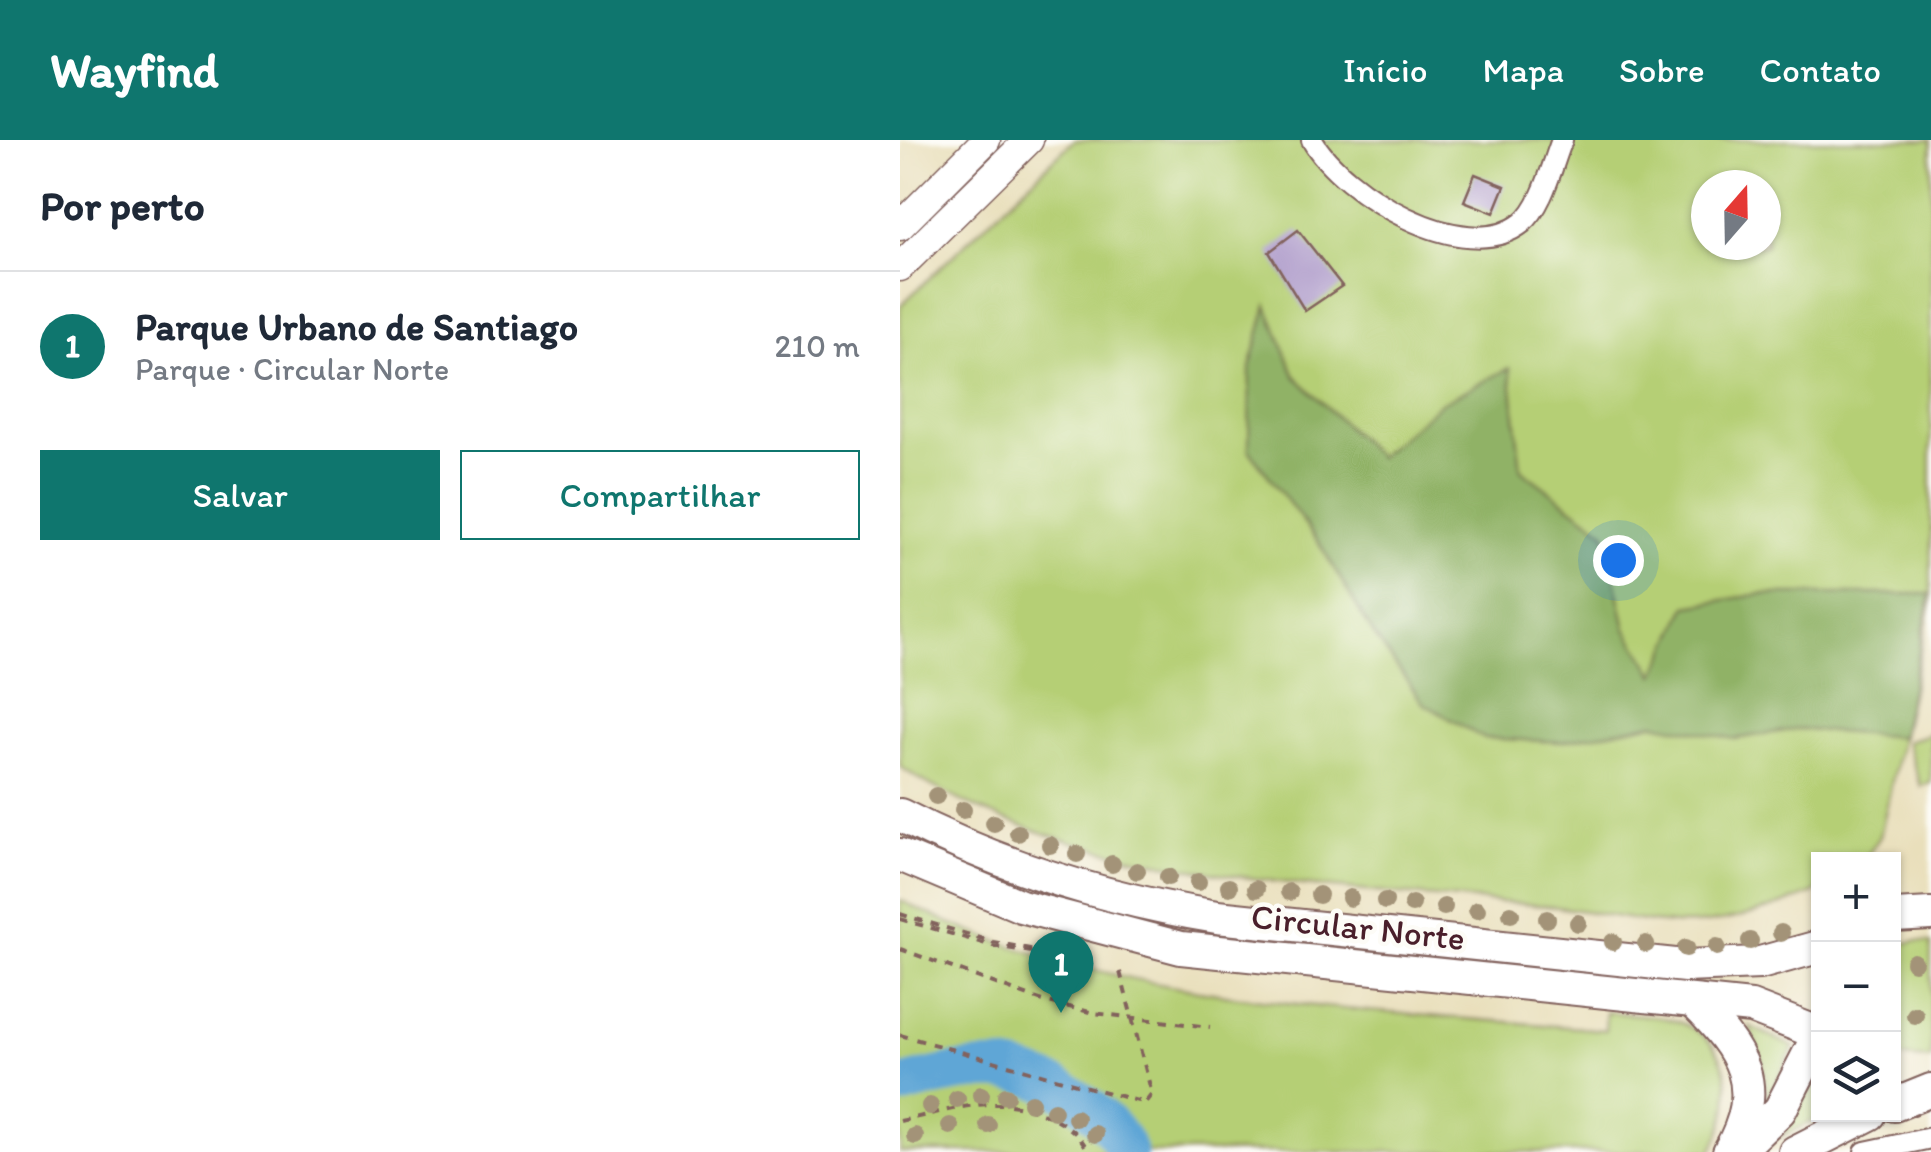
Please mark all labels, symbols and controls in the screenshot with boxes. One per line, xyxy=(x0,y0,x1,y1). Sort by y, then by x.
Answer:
text: Wayfind xyxy=(50,41,219,99)
text: Início xyxy=(1343,49,1427,91)
text: Mapa xyxy=(1482,49,1564,91)
text: Sobre xyxy=(1619,49,1705,91)
text: Contato xyxy=(1760,49,1881,91)
north arrow xyxy=(1691,170,1781,260)
text: Por perto xyxy=(40,180,205,231)
text: Parque Urbano de Santiago xyxy=(135,304,578,350)
text: 1 xyxy=(65,327,80,365)
text: 210 m xyxy=(774,327,860,365)
text: Parque · Circular Norte xyxy=(135,350,449,388)
button: Salvar xyxy=(40,450,440,540)
button: Compartilhar xyxy=(460,450,860,540)
your location xyxy=(1593,535,1644,586)
map controls xyxy=(1811,852,1901,1122)
button: + xyxy=(1811,852,1901,942)
street label: Circular Norte xyxy=(1249,895,1467,959)
pin: 1 xyxy=(1028,930,1094,1013)
button: − xyxy=(1811,942,1901,1032)
button: layers xyxy=(1811,1032,1901,1122)

